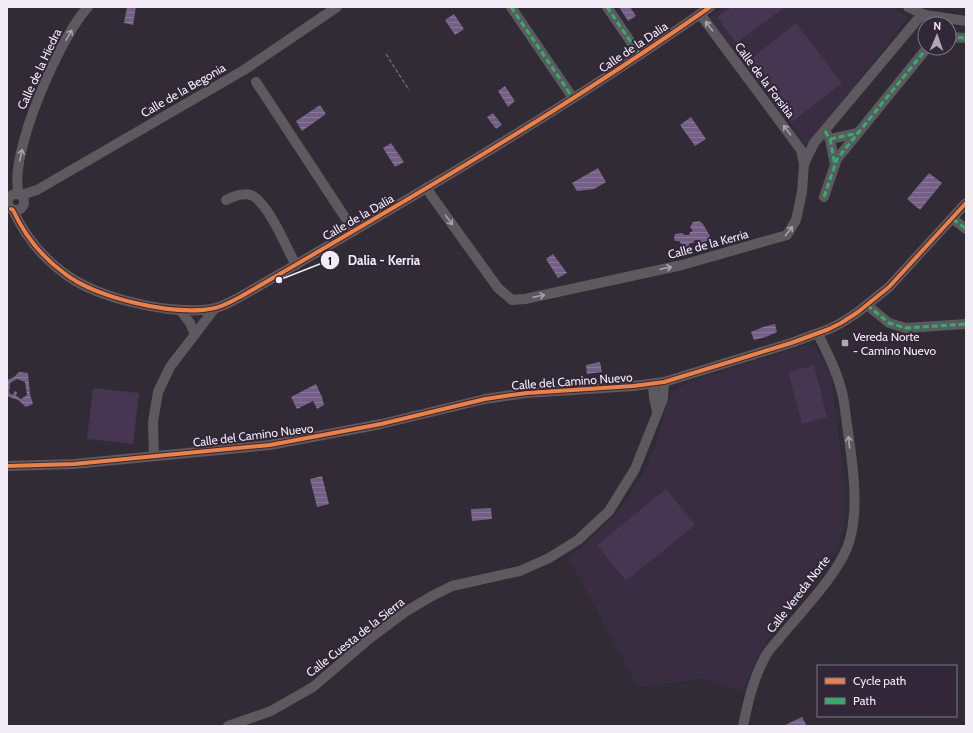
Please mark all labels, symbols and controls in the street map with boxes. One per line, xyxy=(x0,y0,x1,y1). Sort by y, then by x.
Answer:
north arrow xyxy=(917,16,957,56)
street label: Calle de la Dalia xyxy=(596,18,671,76)
text: N xyxy=(933,19,941,33)
one-way arrow xyxy=(705,21,713,32)
street label: Calle de la Hiedra xyxy=(14,26,64,112)
one-way arrow xyxy=(65,29,73,41)
street label: Calle de la Forsitia xyxy=(732,39,798,121)
street label: Calle de la Begonia xyxy=(138,60,228,120)
one-way arrow xyxy=(782,125,791,136)
one-way arrow xyxy=(17,149,25,162)
street label: Calle de la Dalia xyxy=(320,190,397,243)
one-way arrow xyxy=(445,214,453,225)
one-way arrow xyxy=(785,225,793,236)
street label: Calle de la Kerria xyxy=(666,226,750,262)
callout: Dalia - Kerria xyxy=(320,248,428,273)
text: Dalia - Kerria xyxy=(348,252,421,268)
text: 1 xyxy=(328,253,332,268)
one-way arrow xyxy=(659,264,672,272)
one-way arrow xyxy=(532,291,545,299)
place label: Vereda Norte - Camino Nuevo xyxy=(853,329,937,358)
marker: Vereda Norte - Camino Nuevo xyxy=(840,338,850,348)
street label: Calle del Camino Nuevo xyxy=(511,369,633,393)
street label: Calle del Camino Nuevo xyxy=(192,420,314,450)
one-way arrow xyxy=(845,436,853,449)
street label: Calle Vereda Norte xyxy=(763,552,833,636)
street label: Calle Cuesta de la Sierra xyxy=(303,594,407,680)
legend xyxy=(817,665,957,717)
text: Cycle path xyxy=(853,673,906,688)
text: Path xyxy=(853,693,876,708)

